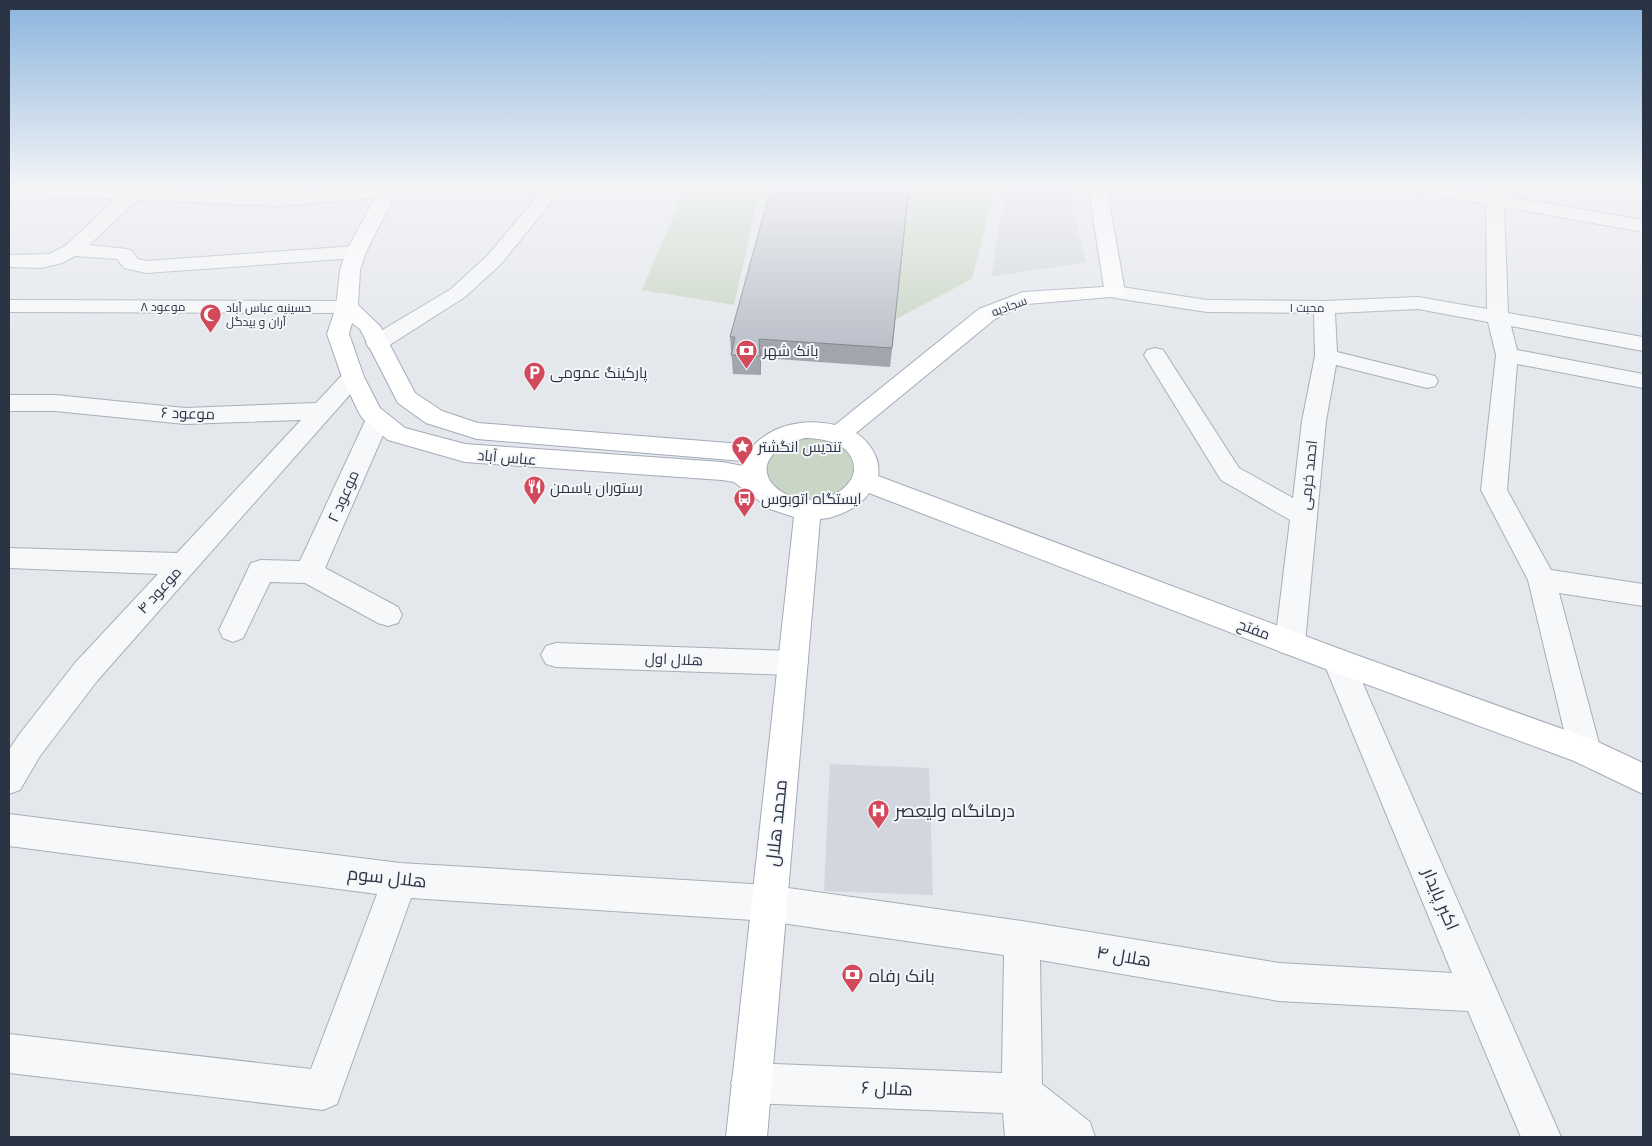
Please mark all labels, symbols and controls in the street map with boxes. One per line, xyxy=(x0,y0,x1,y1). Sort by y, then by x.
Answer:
street label: سجادیه xyxy=(989,293,1029,319)
street label: موعود ۸ xyxy=(140,299,186,314)
place label: حسینیه عباس آباد آران و بیدگل xyxy=(226,300,311,329)
street label: محبت ۱ xyxy=(1289,300,1325,315)
mosque icon: حسینیه عباس آباد آران و بیدگل xyxy=(198,302,222,333)
bank icon: بانک شهر xyxy=(735,338,759,369)
place label: بانک شهر xyxy=(762,341,818,361)
parking icon: پارکینگ عمومی xyxy=(522,360,546,391)
place label: پارکینگ عمومی xyxy=(550,363,647,383)
street label: موعود ۶ xyxy=(161,403,215,423)
place icon: تندیس انگشتر xyxy=(730,434,754,465)
place label: تندیس انگشتر xyxy=(757,437,842,457)
street label: احمد خرمی xyxy=(1295,439,1322,511)
street label: عباس آباد xyxy=(476,445,537,470)
street label: موعود ۲ xyxy=(323,467,363,525)
restaurant icon: رستوران یاسمن xyxy=(522,475,546,506)
place label: رستوران یاسمن xyxy=(550,478,643,498)
bus stop icon: ایستگاه اتوبوس xyxy=(733,486,757,517)
place label: ایستگاه اتوبوس xyxy=(761,489,862,509)
street label: موعود ۴ xyxy=(133,562,185,618)
street label: مفتح xyxy=(1234,614,1273,646)
street label: هلال اول xyxy=(645,648,703,670)
street label: محمد هلال xyxy=(760,778,792,868)
hospital icon: درمانگاه ولیعصر xyxy=(867,798,891,829)
place label: درمانگاه ولیعصر xyxy=(894,799,1015,822)
street label: هلال سوم xyxy=(346,861,428,894)
street label: اکبر پایدار xyxy=(1416,863,1464,934)
street label: هلال ۴ xyxy=(1095,940,1153,972)
bank icon: بانک رفاه xyxy=(841,963,865,994)
place label: بانک رفاه xyxy=(869,964,935,987)
street label: هلال ۶ xyxy=(861,1076,913,1100)

